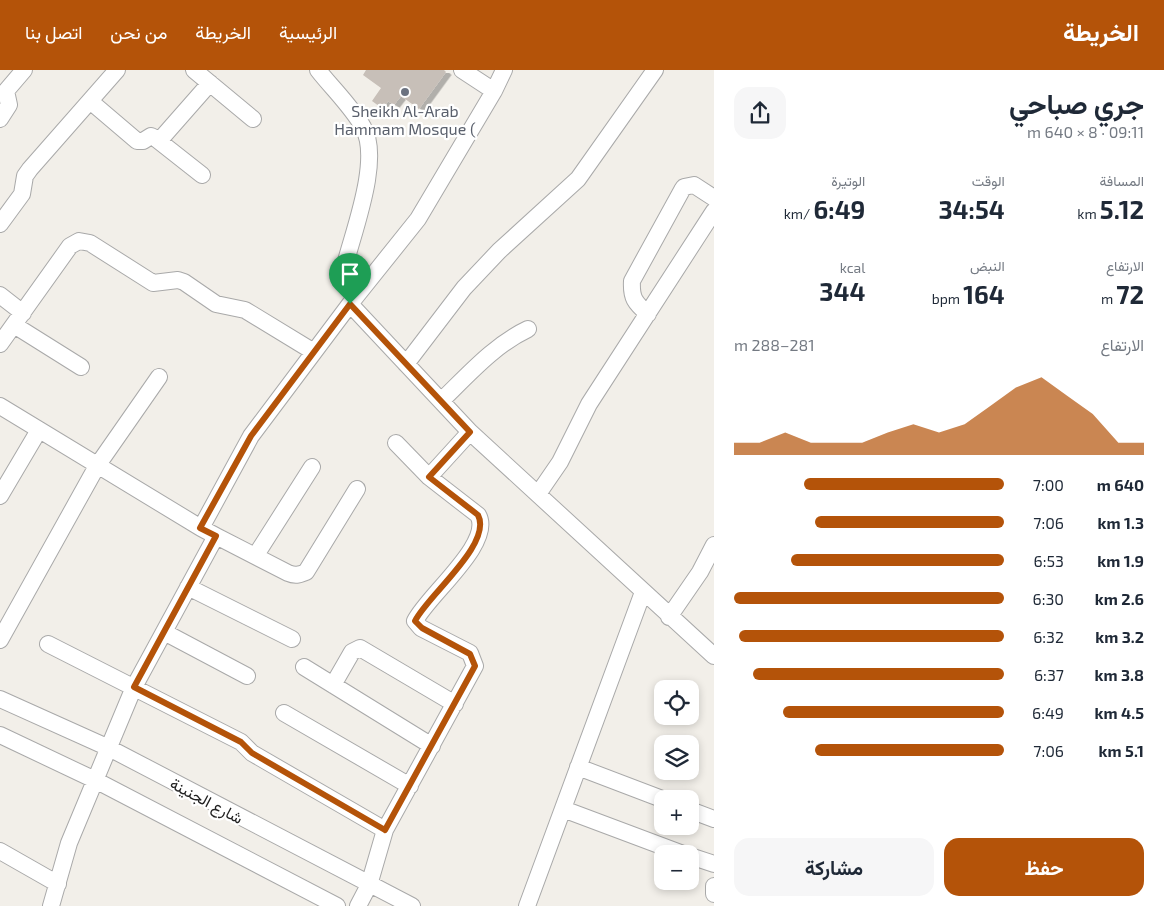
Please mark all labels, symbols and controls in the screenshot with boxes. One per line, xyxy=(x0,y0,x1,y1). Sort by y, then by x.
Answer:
text: الخريطة xyxy=(1063,17,1139,46)
text: اتصل بنا xyxy=(25,21,82,43)
text: من نحن xyxy=(110,21,167,43)
text: الخريطة xyxy=(195,21,251,43)
text: الرئيسية xyxy=(279,21,337,43)
marker: Sheikh Al-Arab Hammam Mosque ( xyxy=(399,86,411,98)
text: جري صباحي xyxy=(1009,86,1144,120)
button: share xyxy=(734,87,786,139)
place label: Sheikh Al-Arab Hammam Mosque ( xyxy=(334,101,476,138)
text: 09:11 · 8 × 640 m xyxy=(1027,122,1144,141)
text: الوتيرة xyxy=(831,172,865,189)
text: الوقت xyxy=(972,172,1005,189)
text: المسافة xyxy=(1100,172,1144,189)
text: 6:49 xyxy=(813,194,865,224)
text: 34:54 xyxy=(938,194,1005,224)
text: 5.12 xyxy=(1100,194,1144,224)
text: /km xyxy=(784,205,813,222)
text: km xyxy=(1077,205,1100,222)
pin xyxy=(329,253,371,304)
text: النبض xyxy=(970,257,1005,274)
text: الارتفاع xyxy=(1106,257,1144,274)
text: kcal xyxy=(840,259,865,276)
icon: arrive xyxy=(336,260,364,288)
text: 344 xyxy=(819,276,865,306)
text: 164 xyxy=(963,279,1005,309)
text: 72 xyxy=(1116,279,1144,309)
text: bpm xyxy=(932,290,963,307)
text: m xyxy=(1101,290,1116,307)
text: 281–288 m xyxy=(734,335,815,354)
text: الارتفاع xyxy=(1101,335,1144,354)
text: 7:00 xyxy=(1033,475,1064,494)
text: 640 m xyxy=(1097,475,1144,494)
text: 7:06 xyxy=(1033,513,1064,532)
text: 1.3 km xyxy=(1098,513,1144,532)
text: 6:53 xyxy=(1034,551,1064,570)
text: 1.9 km xyxy=(1097,551,1144,570)
text: 6:30 xyxy=(1033,589,1064,608)
text: 2.6 km xyxy=(1095,589,1144,608)
text: 6:32 xyxy=(1033,627,1064,646)
text: 3.2 km xyxy=(1095,627,1144,646)
text: 6:37 xyxy=(1034,665,1064,684)
text: 3.8 km xyxy=(1095,665,1144,684)
map controls xyxy=(654,680,699,890)
button: locate xyxy=(654,680,699,725)
text: 6:49 xyxy=(1032,703,1064,722)
text: 4.5 km xyxy=(1095,703,1144,722)
button: layers xyxy=(654,735,699,780)
text: 7:06 xyxy=(1033,741,1064,760)
text: 5.1 km xyxy=(1099,741,1144,760)
street label: شارع الجنينة xyxy=(166,773,247,830)
button: + xyxy=(654,790,699,835)
button: مشاركة xyxy=(734,838,934,896)
button: حفظ xyxy=(944,838,1144,896)
button: − xyxy=(654,845,699,890)

